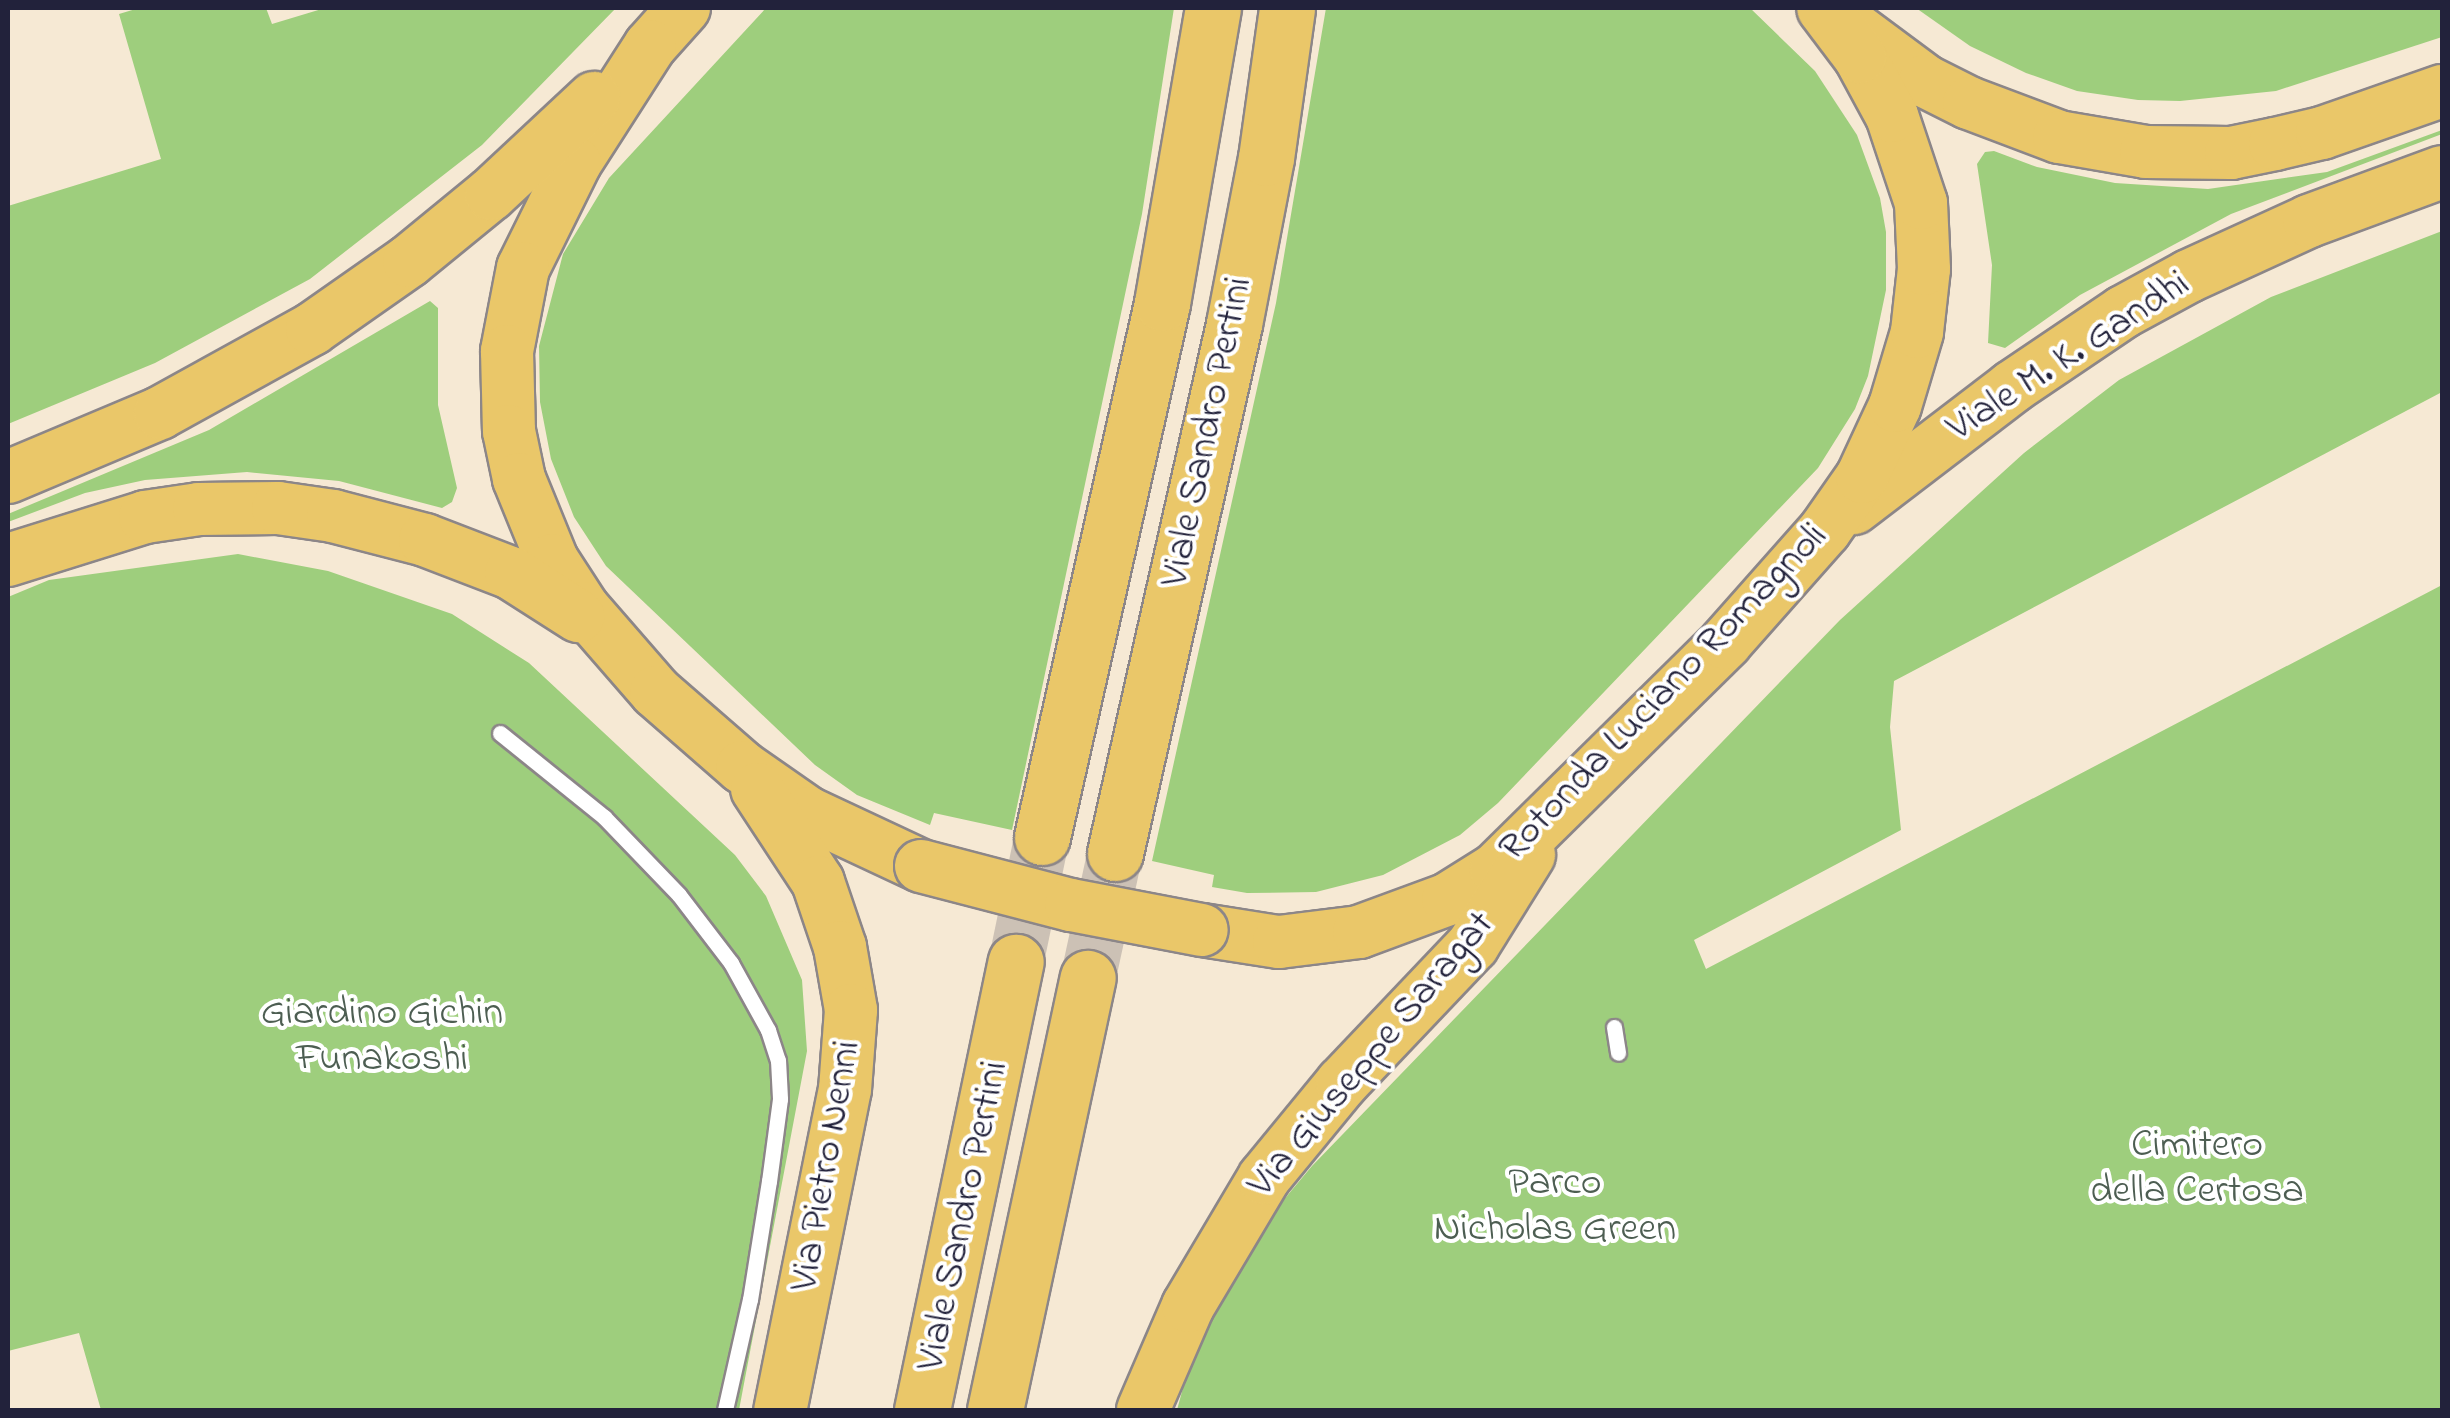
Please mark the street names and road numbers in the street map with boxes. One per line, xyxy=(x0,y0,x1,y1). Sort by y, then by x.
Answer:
street label: Viale M. K. Gandhi xyxy=(1939,261,2199,453)
street label: Viale Sandro Pertini xyxy=(1152,273,1264,591)
street label: Rotonda Luciano Romagnoli xyxy=(1490,514,1838,872)
street label: Via Giuseppe Saragat xyxy=(1238,902,1506,1208)
street label: Via Pietro Nenni xyxy=(781,1037,873,1295)
street label: Viale Sandro Pertini xyxy=(908,1057,1020,1375)

